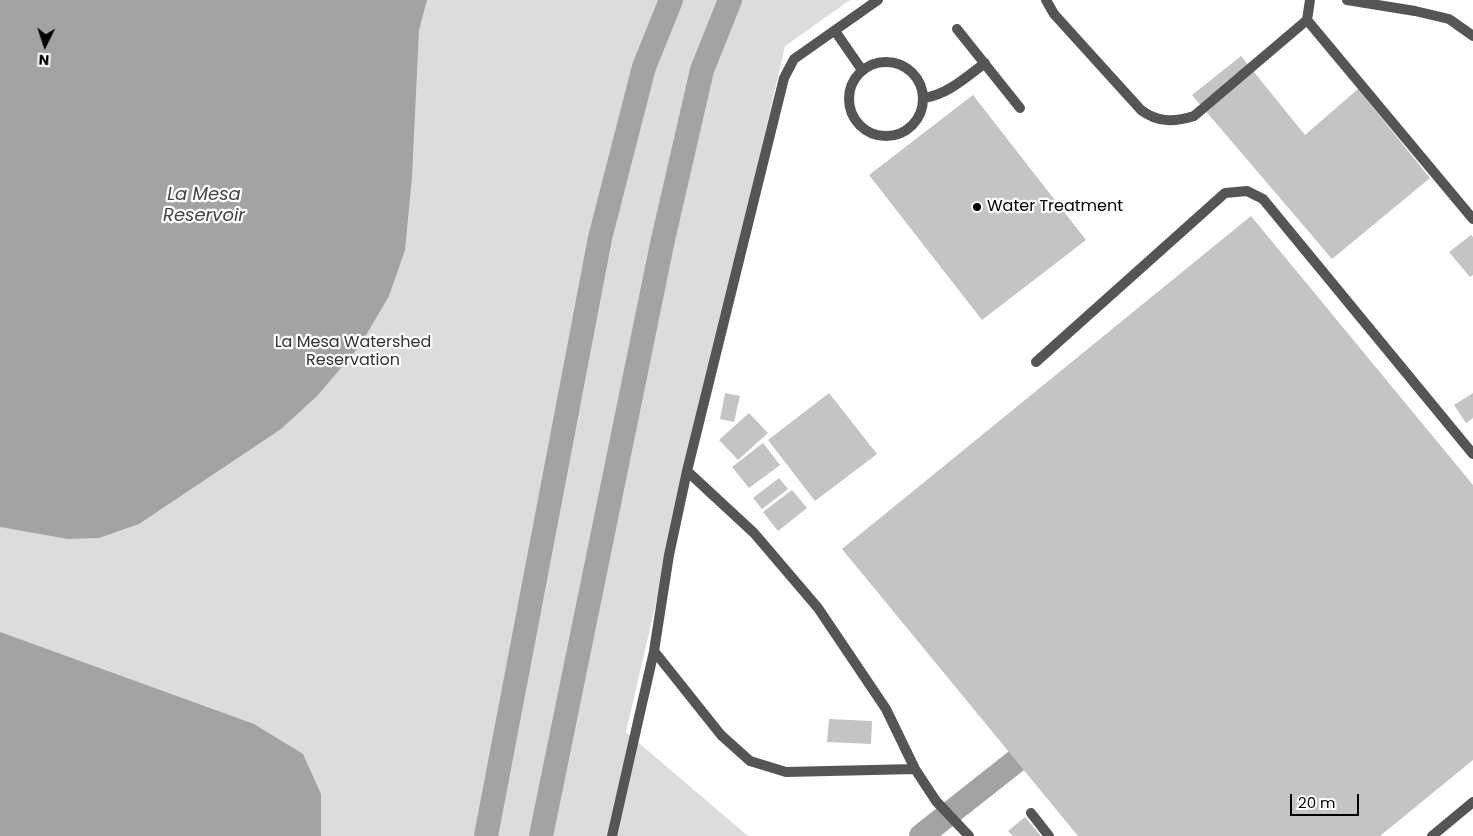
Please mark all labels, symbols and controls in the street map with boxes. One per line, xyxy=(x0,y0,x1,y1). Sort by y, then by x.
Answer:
north arrow xyxy=(20,20,70,70)
text: N xyxy=(38,50,50,70)
water label: La Mesa Reservoir xyxy=(163,184,245,226)
place label: Water Treatment xyxy=(987,197,1123,217)
marker: Water Treatment xyxy=(971,201,983,213)
park label: La Mesa Watershed Reservation xyxy=(275,333,431,371)
scale bar xyxy=(1293,784,1362,816)
text: 20 m xyxy=(1298,792,1336,813)

